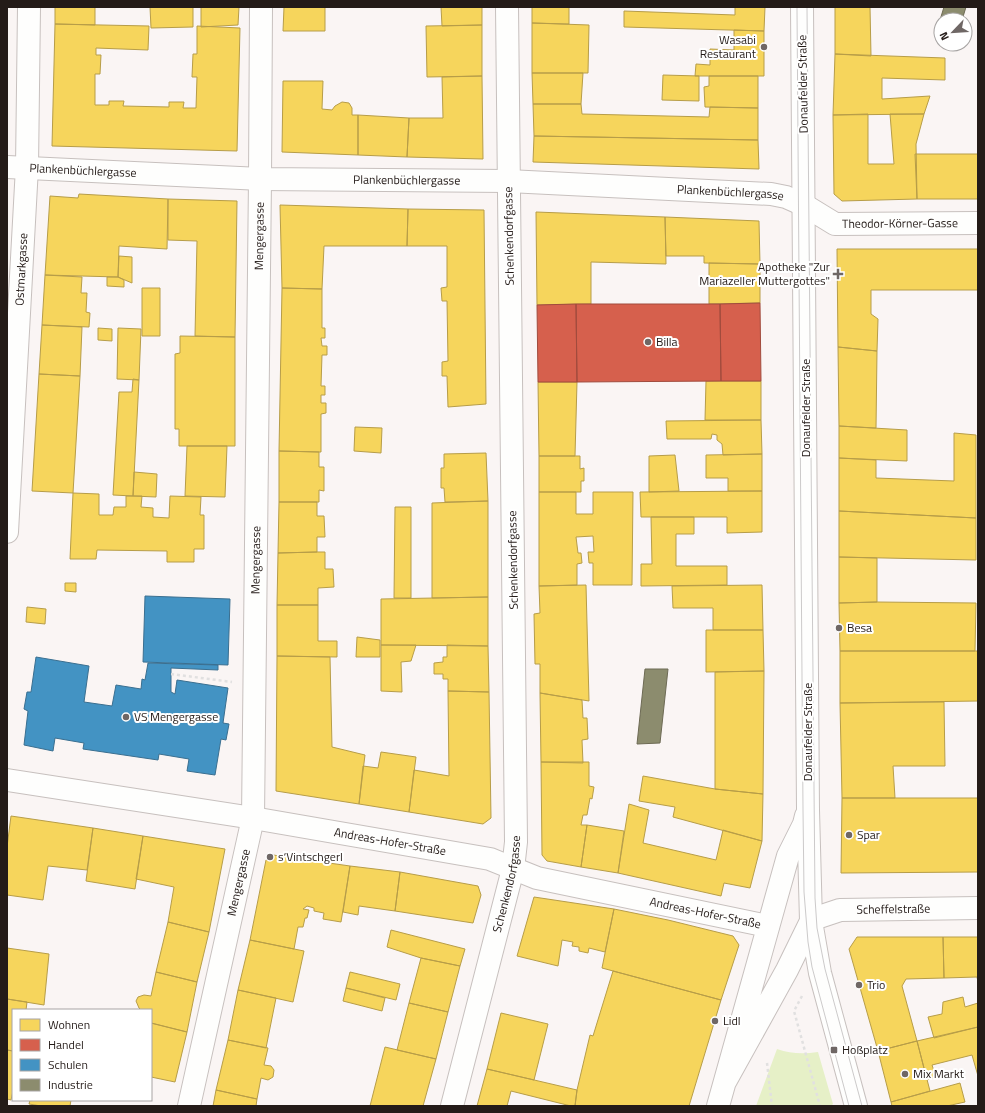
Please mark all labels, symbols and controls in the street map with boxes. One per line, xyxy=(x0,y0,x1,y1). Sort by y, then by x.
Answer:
north arrow xyxy=(933,12,973,52)
text: N xyxy=(935,29,953,43)
place label: Wasabi Restaurant xyxy=(700,30,757,63)
street label: Donaufelder Straße xyxy=(792,35,813,133)
marker: Wasabi Restaurant xyxy=(759,42,769,52)
street label: Plankenbüchlergasse xyxy=(29,158,137,182)
street label: Plankenbüchlergasse xyxy=(353,170,460,190)
street label: Plankenbüchlergasse xyxy=(676,179,786,205)
street label: Schenkendorfgasse xyxy=(498,186,519,286)
street label: Mengergasse xyxy=(249,202,269,270)
street label: Theodor-Körner-Gasse xyxy=(842,213,958,233)
street label: Ostmarkgasse xyxy=(9,232,32,306)
place label: Apotheke "Zur Mariazeller Muttergottes" xyxy=(699,257,830,290)
marker: Apotheke "Zur Mariazeller Muttergottes" xyxy=(833,269,843,279)
place label: Billa xyxy=(656,332,678,351)
marker: Billa xyxy=(643,337,653,347)
street label: Donaufelder Straße xyxy=(796,359,815,457)
street label: Schenkendorfgasse xyxy=(502,510,523,610)
street label: Mengergasse xyxy=(245,526,265,594)
place label: Besa xyxy=(847,618,872,637)
marker: Besa xyxy=(834,623,844,633)
street label: Donaufelder Straße xyxy=(798,683,817,781)
place label: VS Mengergasse xyxy=(134,707,218,726)
marker: VS Mengergasse xyxy=(121,712,131,722)
street label: Andreas-Hofer-Straße xyxy=(333,822,448,860)
place label: Spar xyxy=(857,825,880,844)
marker: Spar xyxy=(844,830,854,840)
street label: Schenkendorfgasse xyxy=(487,835,525,934)
street label: Mengergasse xyxy=(222,847,255,918)
place label: s‘Vintschgerl xyxy=(278,847,343,866)
marker: s‘Vintschgerl xyxy=(265,852,275,862)
street label: Andreas-Hofer-Straße xyxy=(648,892,763,933)
street label: Scheffelstraße xyxy=(856,899,930,919)
place label: Trio xyxy=(867,975,885,994)
marker: Trio xyxy=(854,980,864,990)
legend xyxy=(12,1009,152,1101)
place label: Lidl xyxy=(723,1011,741,1030)
text: Wohnen xyxy=(48,1015,90,1034)
marker: Lidl xyxy=(710,1016,720,1026)
text: Handel xyxy=(48,1035,84,1054)
place label: Hoßplatz xyxy=(842,1040,888,1059)
marker: Hoßplatz xyxy=(829,1045,839,1055)
text: Schulen xyxy=(48,1055,88,1074)
place label: Mix Markt xyxy=(913,1064,965,1083)
marker: Mix Markt xyxy=(900,1069,910,1079)
text: Industrie xyxy=(48,1075,93,1094)

